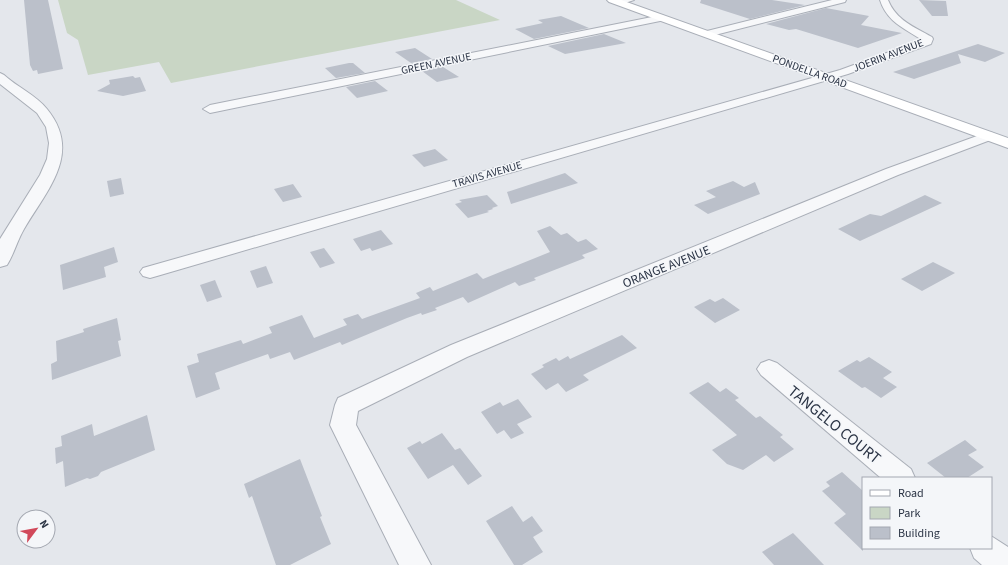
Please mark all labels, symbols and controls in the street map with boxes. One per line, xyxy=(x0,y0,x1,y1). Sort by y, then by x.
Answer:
street label: JOERIN AVENUE xyxy=(851,35,926,76)
street label: GREEN AVENUE xyxy=(400,49,473,78)
street label: PONDELLA ROAD xyxy=(770,51,849,92)
street label: TRAVIS AVENUE xyxy=(451,157,524,192)
street label: ORANGE AVENUE xyxy=(620,241,713,293)
street label: TANGELO COURT xyxy=(783,380,886,469)
legend xyxy=(862,477,992,549)
text: Road xyxy=(898,485,924,502)
text: Park xyxy=(898,505,920,522)
north arrow xyxy=(16,509,56,549)
text: N xyxy=(36,517,52,531)
text: Building xyxy=(898,525,940,542)

